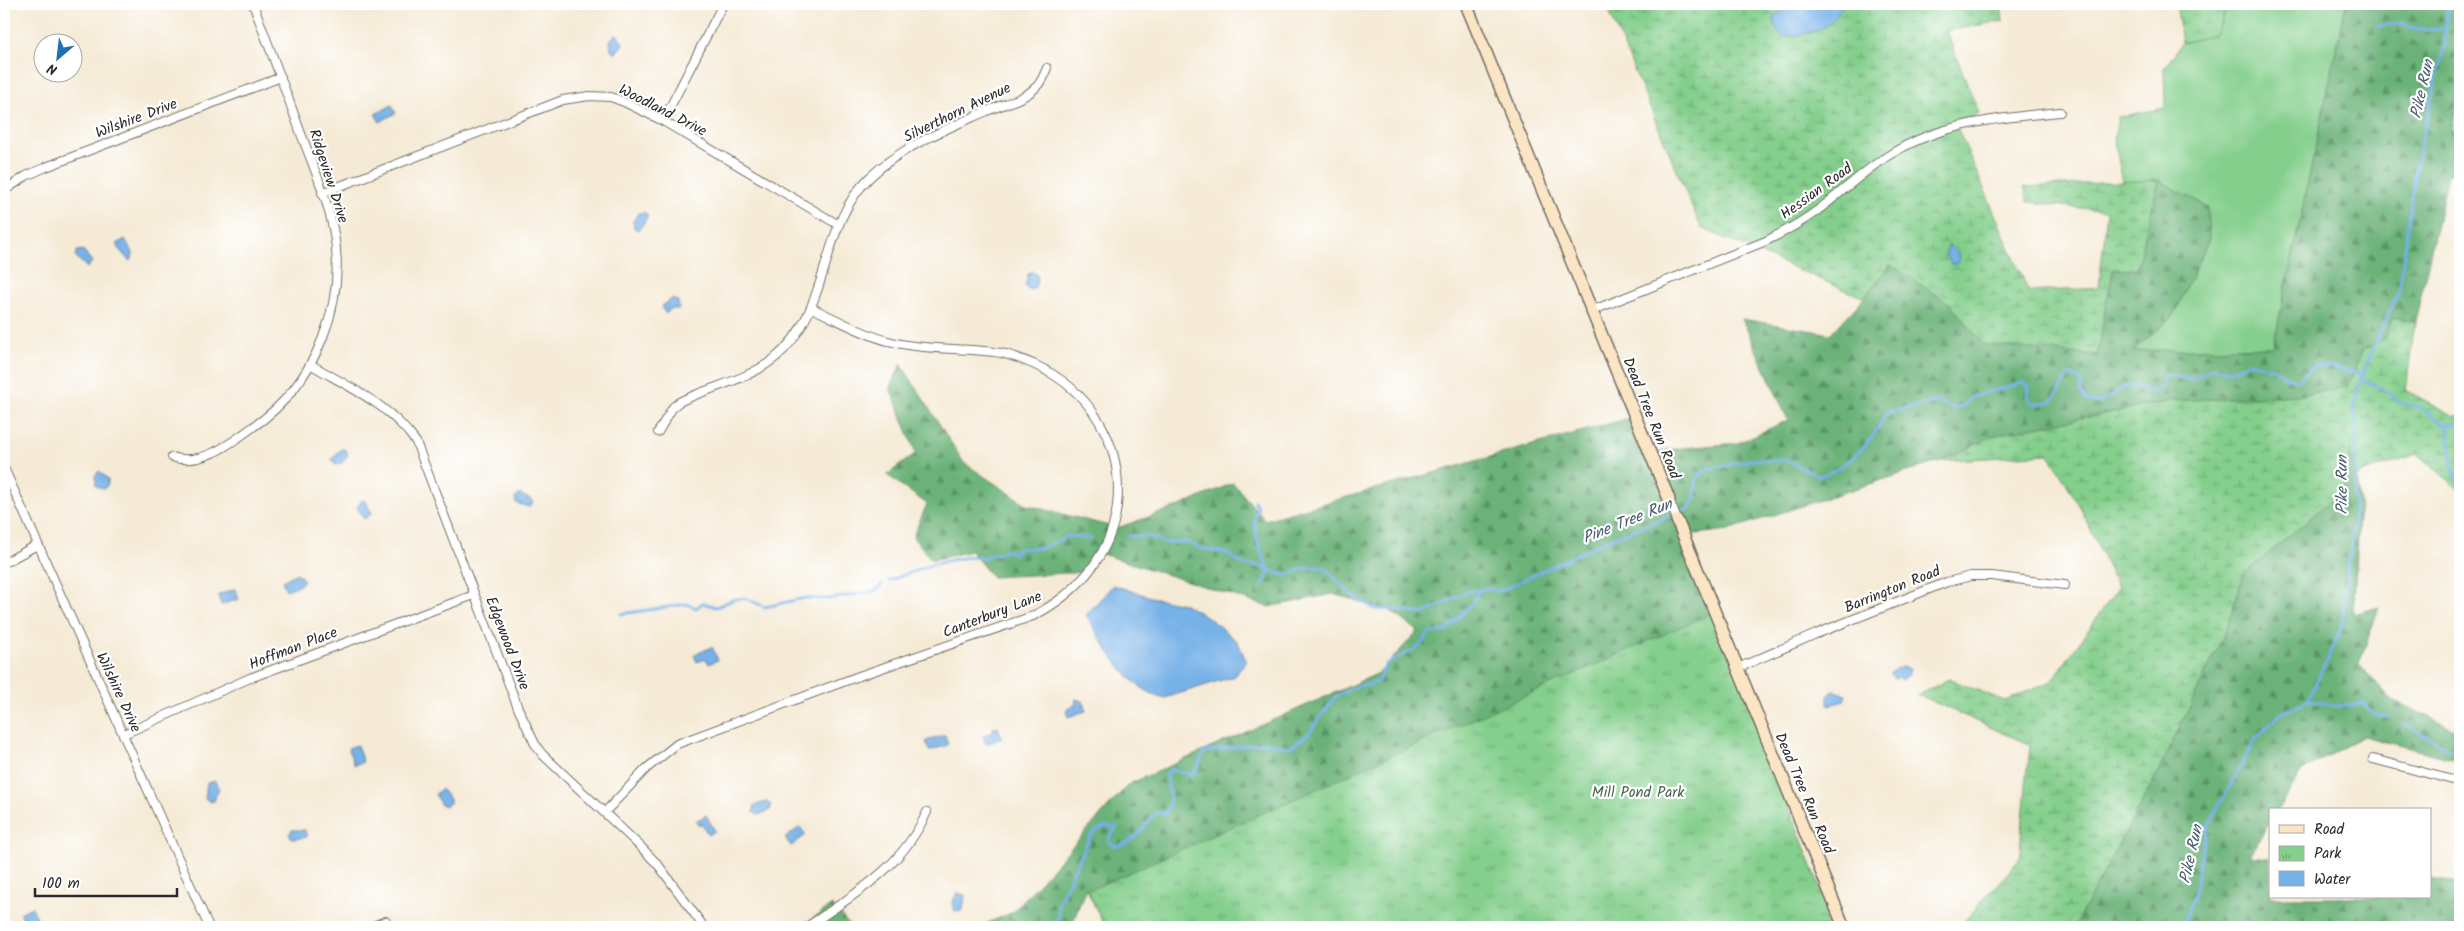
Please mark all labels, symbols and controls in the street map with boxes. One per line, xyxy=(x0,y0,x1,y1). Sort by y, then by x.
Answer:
north arrow xyxy=(32,32,82,82)
water label: Pike Run xyxy=(2404,56,2442,121)
text: N xyxy=(43,57,61,80)
street label: Silverthorn Avenue xyxy=(900,76,1016,149)
street label: Woodland Drive xyxy=(614,78,711,144)
street label: Wilshire Drive xyxy=(92,92,181,146)
street label: Ridgeview Drive xyxy=(302,126,355,227)
street label: Hessian Road xyxy=(1775,157,1858,226)
street label: Dead Tree Run Road xyxy=(1616,354,1687,483)
water label: Pike Run xyxy=(2330,454,2355,515)
water label: Pine Tree Run xyxy=(1579,491,1678,551)
street label: Barrington Road xyxy=(1841,560,1945,620)
street label: Canterbury Lane xyxy=(939,585,1046,645)
street label: Edgewood Drive xyxy=(478,593,536,694)
street label: Hoffman Place xyxy=(245,621,341,677)
street label: Wilshire Drive xyxy=(89,648,147,737)
street label: Dead Tree Run Road xyxy=(1768,729,1841,858)
park label: Mill Pond Park xyxy=(1592,781,1685,805)
legend xyxy=(2269,808,2432,898)
text: Road xyxy=(2314,818,2345,842)
water label: Pike Run xyxy=(2173,821,2211,886)
text: Park xyxy=(2314,842,2342,866)
scale bar xyxy=(35,866,178,898)
text: Water xyxy=(2314,868,2351,892)
text: 100 m xyxy=(42,872,80,896)

